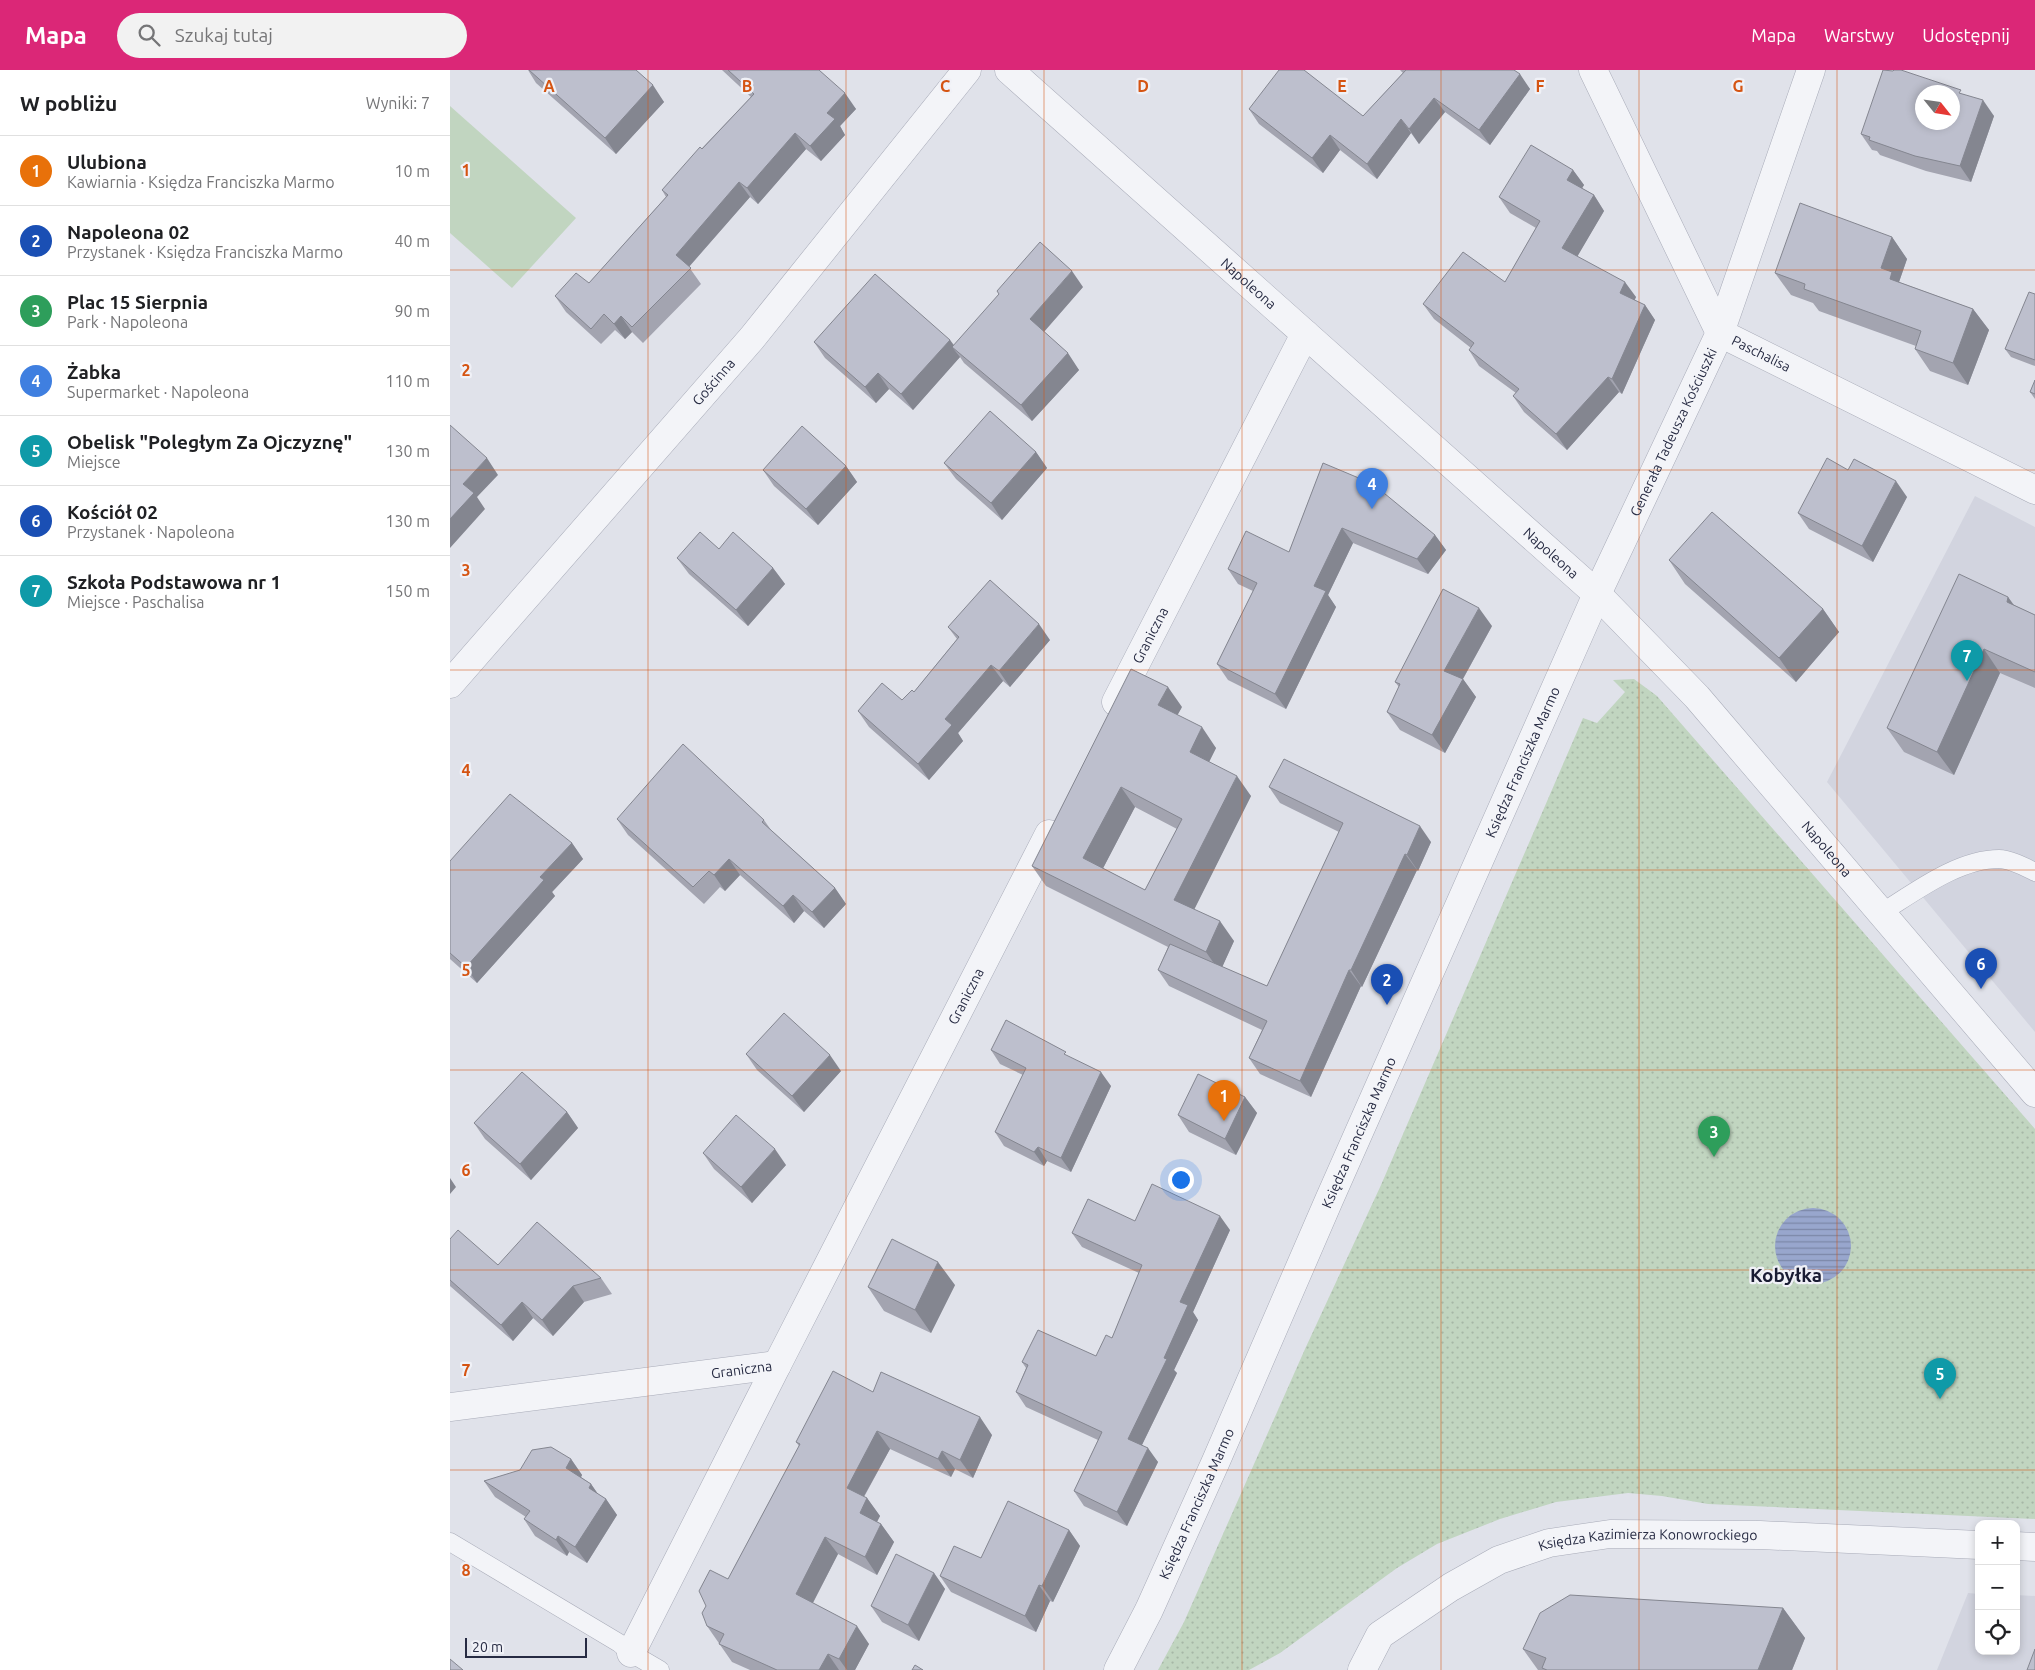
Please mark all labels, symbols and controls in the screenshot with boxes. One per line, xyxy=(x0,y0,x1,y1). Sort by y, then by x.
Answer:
search box xyxy=(117,13,467,58)
icon: search xyxy=(135,21,163,49)
text: Mapa xyxy=(25,22,87,49)
text: Szukaj tutaj xyxy=(175,24,273,46)
text: Mapa xyxy=(1751,25,1796,45)
text: Warstwy xyxy=(1824,25,1894,45)
text: Udostępnij xyxy=(1922,25,2010,45)
text: A xyxy=(543,77,555,95)
text: B xyxy=(742,77,752,95)
text: C xyxy=(940,77,950,95)
text: D xyxy=(1137,77,1149,95)
text: E xyxy=(1337,77,1347,95)
text: F xyxy=(1536,77,1545,95)
text: G xyxy=(1732,77,1744,95)
north arrow xyxy=(1915,85,1960,130)
text: W pobliżu xyxy=(20,91,117,115)
text: Wyniki: 7 xyxy=(366,94,430,112)
text: Ulubiona xyxy=(67,151,147,173)
text: 1 xyxy=(461,161,471,179)
text: 1 xyxy=(31,162,41,180)
text: 10 m xyxy=(394,162,430,180)
text: Kawiarnia · Księdza Franciszka Marmo xyxy=(67,173,335,191)
text: Napoleona 02 xyxy=(67,221,190,243)
text: 2 xyxy=(31,232,41,250)
text: 40 m xyxy=(394,232,430,250)
text: Przystanek · Księdza Franciszka Marmo xyxy=(67,243,343,261)
street label: Napoleona xyxy=(1218,255,1280,312)
text: Plac 15 Sierpnia xyxy=(67,291,208,313)
text: 3 xyxy=(31,302,41,320)
text: 90 m xyxy=(394,302,430,320)
text: Park · Napoleona xyxy=(67,313,188,331)
street label: Paschalisa xyxy=(1729,332,1793,375)
street label: Generała Tadeusza Kościuszki xyxy=(1627,345,1720,519)
street label: Gościnna xyxy=(689,355,738,409)
text: Żabka xyxy=(67,361,121,383)
text: 2 xyxy=(461,361,471,379)
text: 4 xyxy=(31,372,41,390)
text: 110 m xyxy=(385,372,430,390)
text: Supermarket · Napoleona xyxy=(67,383,249,401)
text: Obelisk "Poległym Za Ojczyznę" xyxy=(67,431,352,453)
text: 5 xyxy=(31,442,41,460)
text: 130 m xyxy=(385,442,430,460)
text: Miejsce xyxy=(67,453,121,471)
pin: 4 xyxy=(1356,468,1388,509)
text: Kościół 02 xyxy=(67,501,158,523)
text: 6 xyxy=(31,512,41,530)
text: 130 m xyxy=(385,512,430,530)
text: Przystanek · Napoleona xyxy=(67,523,235,541)
street label: Napoleona xyxy=(1520,524,1582,582)
text: 3 xyxy=(461,561,471,579)
text: Szkoła Podstawowa nr 1 xyxy=(67,571,281,593)
text: 7 xyxy=(31,582,41,600)
text: 150 m xyxy=(385,582,430,600)
text: Miejsce · Paschalisa xyxy=(67,593,205,611)
street label: Graniczna xyxy=(1129,604,1171,666)
pin: 7 xyxy=(1951,640,1983,681)
street label: Księdza Franciszka Marmo xyxy=(1482,684,1563,840)
text: 4 xyxy=(461,761,471,779)
street label: Napoleona xyxy=(1798,818,1855,880)
pin: 6 xyxy=(1965,948,1997,989)
text: 5 xyxy=(461,961,471,979)
pin: 2 xyxy=(1371,964,1403,1005)
street label: Graniczna xyxy=(945,965,987,1027)
street label: Księdza Franciszka Marmo xyxy=(1318,1055,1399,1211)
pin: 1 xyxy=(1208,1080,1240,1121)
pin: 3 xyxy=(1698,1116,1730,1157)
text: 6 xyxy=(461,1161,471,1179)
your location xyxy=(1168,1167,1194,1193)
district label: Kobyłka xyxy=(1750,1264,1822,1286)
street label: Graniczna xyxy=(710,1358,773,1381)
pin: 5 xyxy=(1924,1358,1956,1399)
text: 7 xyxy=(461,1361,471,1379)
street label: Księdza Franciszka Marmo xyxy=(1156,1426,1237,1582)
map controls xyxy=(1975,1520,2020,1655)
button: + xyxy=(1975,1520,2020,1565)
street label: Księdza Kazimierza Konowrockiego xyxy=(1536,1526,1758,1554)
text: 8 xyxy=(461,1561,471,1579)
button: − xyxy=(1975,1565,2020,1610)
button: locate xyxy=(1975,1610,2020,1655)
scale bar xyxy=(465,1635,588,1658)
text: 20 m xyxy=(472,1639,503,1655)

